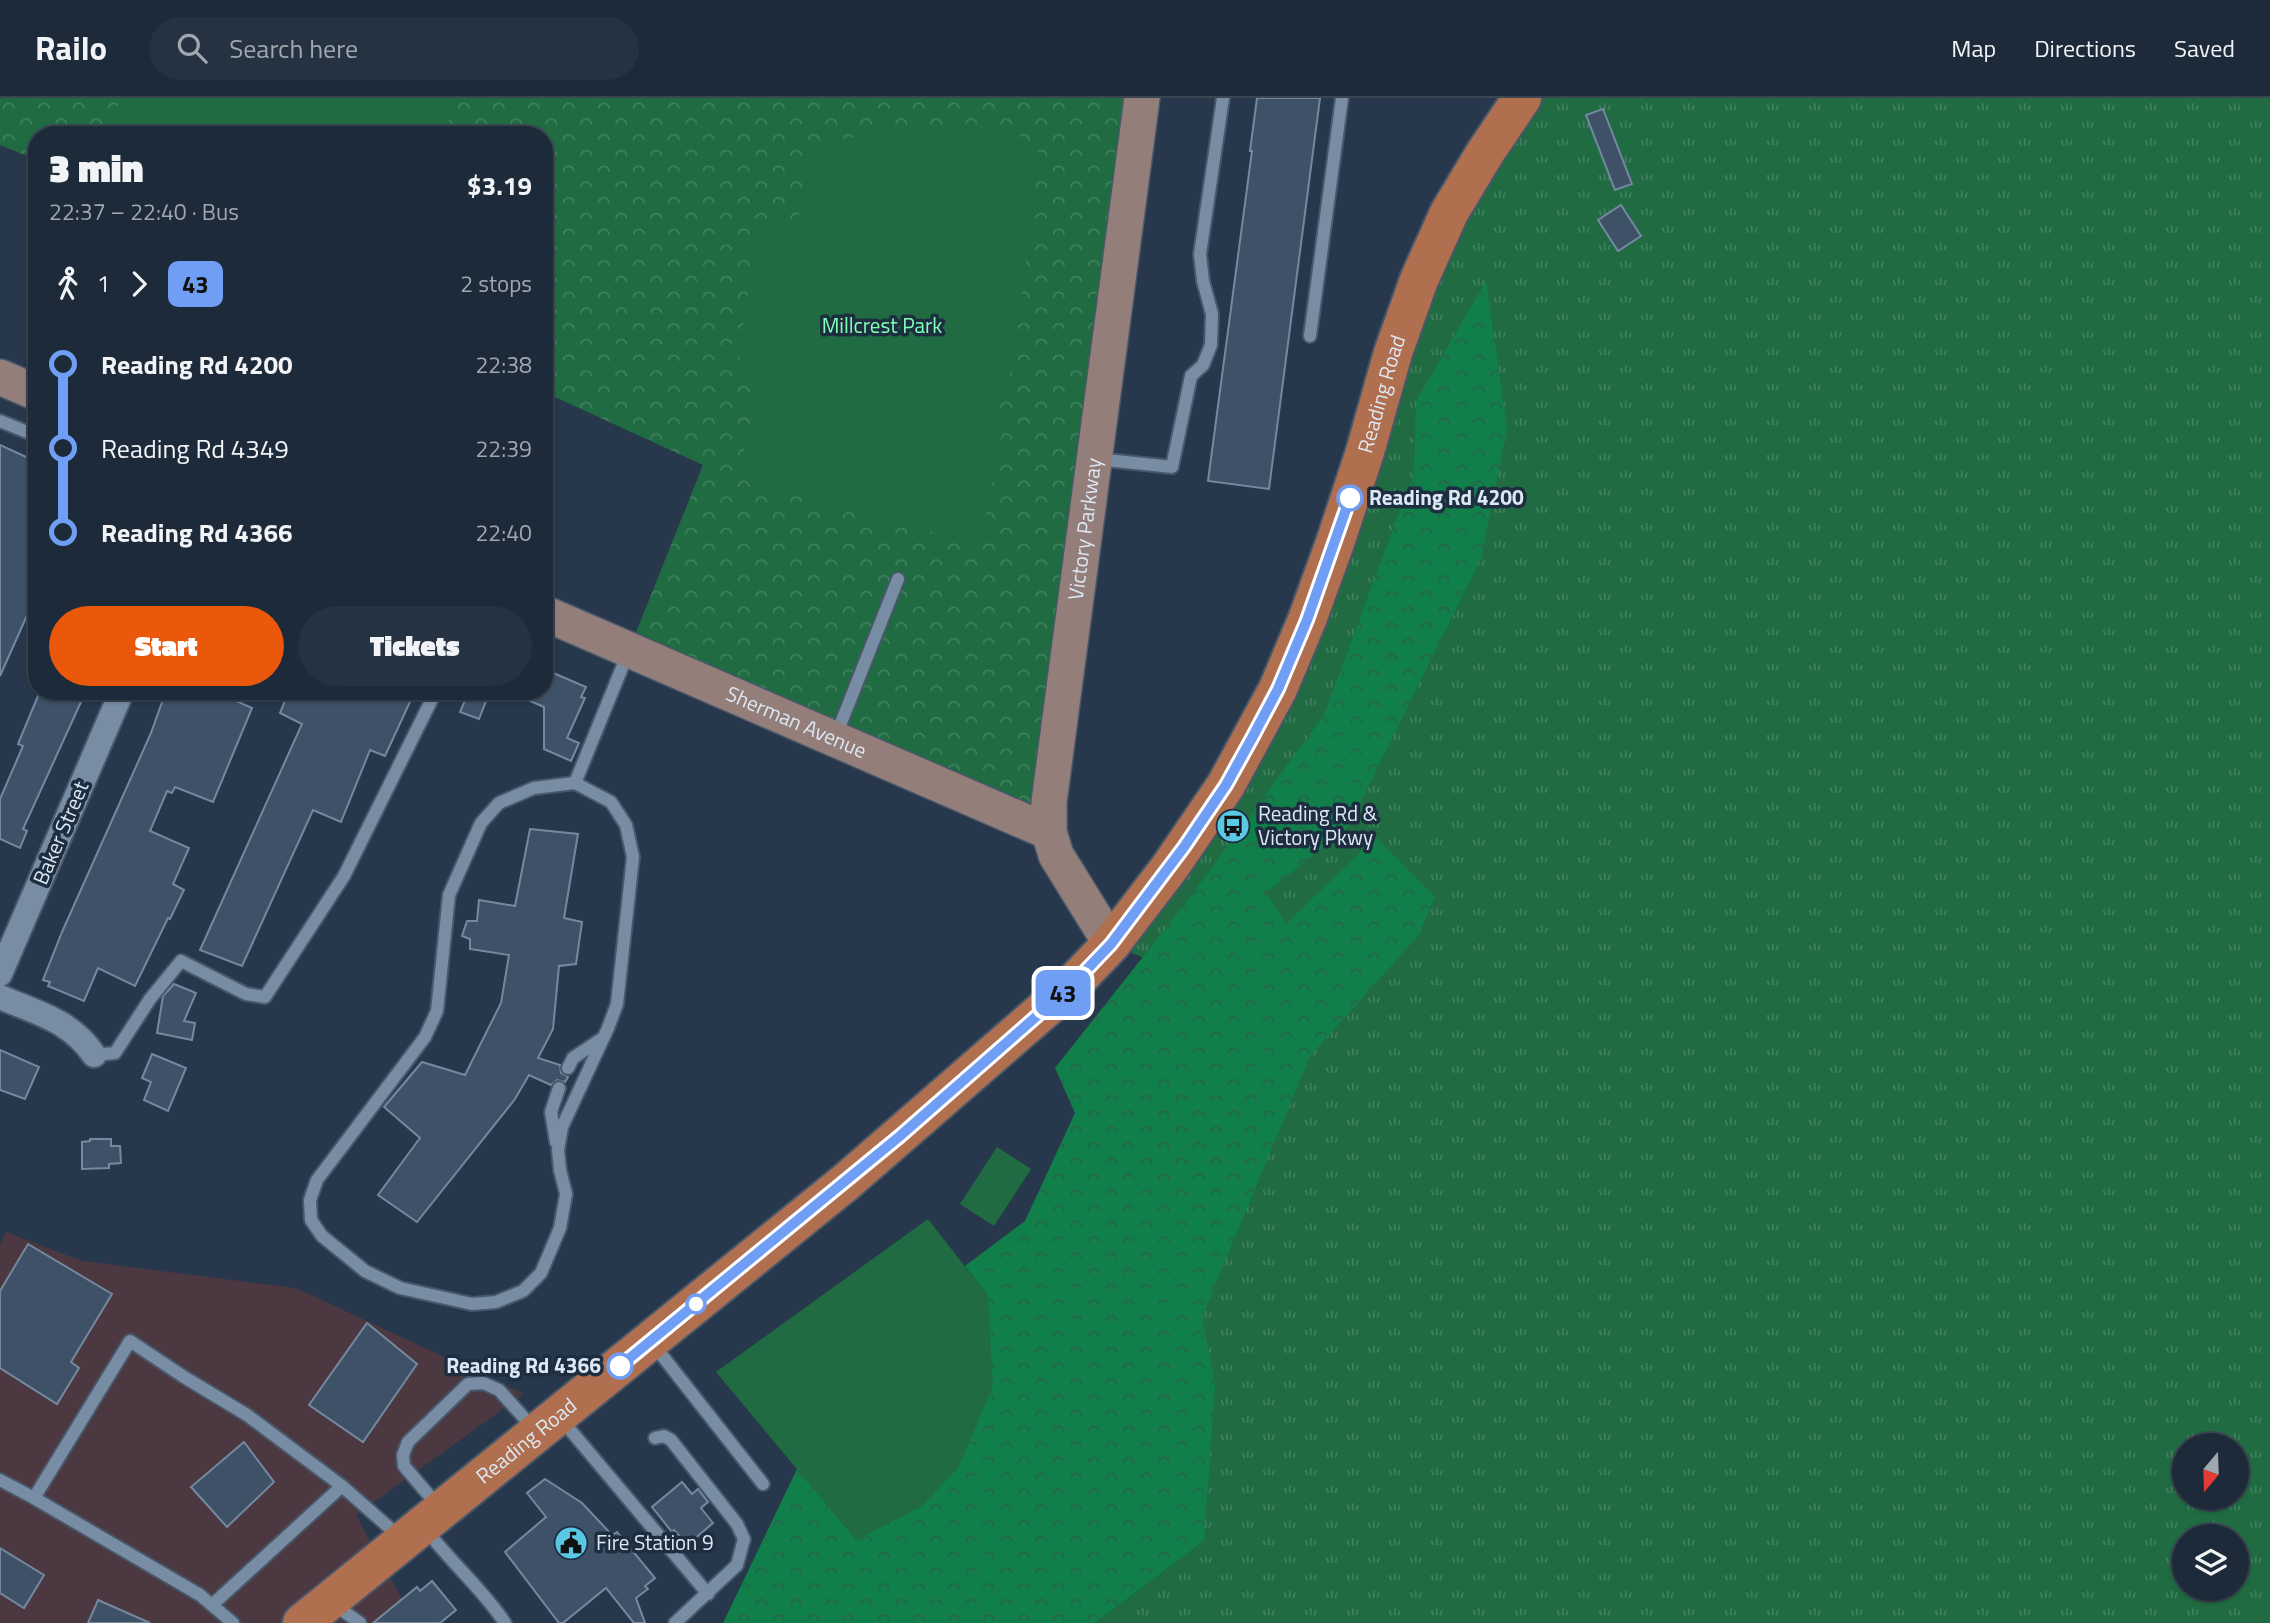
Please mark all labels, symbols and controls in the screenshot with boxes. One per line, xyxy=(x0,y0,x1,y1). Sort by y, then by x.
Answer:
search box xyxy=(149,17,639,80)
text: Railo xyxy=(35,23,107,73)
icon: search xyxy=(173,29,211,67)
text: Search here xyxy=(229,29,358,68)
text: Map xyxy=(1951,30,1996,66)
text: Directions xyxy=(2034,30,2136,66)
text: Saved xyxy=(2174,30,2235,66)
text: 3 min xyxy=(49,139,143,197)
text: $3.19 xyxy=(467,166,532,205)
text: 22:37 – 22:40 · Bus xyxy=(49,194,239,229)
icon: walk xyxy=(49,265,87,303)
icon: forward xyxy=(120,265,158,303)
text: 1 xyxy=(97,266,110,301)
text: 43 xyxy=(182,266,209,302)
text: 2 stops xyxy=(460,266,532,301)
park label: Millcrest Park xyxy=(822,309,942,341)
street label: Reading Road xyxy=(1348,330,1413,457)
text: Reading Rd 4200 xyxy=(101,345,293,384)
text: 22:38 xyxy=(475,347,532,382)
text: Reading Rd 4349 xyxy=(101,429,289,468)
text: 22:39 xyxy=(475,431,532,466)
street label: Victory Parkway xyxy=(1059,456,1109,602)
place label: Reading Rd 4200 xyxy=(1369,481,1524,513)
marker: Reading Rd 4200 xyxy=(1337,485,1363,511)
text: Reading Rd 4366 xyxy=(101,513,293,552)
text: 22:40 xyxy=(475,515,532,550)
button: Start xyxy=(49,606,284,686)
button: Tickets xyxy=(298,606,532,686)
street label: Sherman Avenue xyxy=(721,677,872,766)
street label: Baker Street xyxy=(24,775,97,889)
place label: Reading Rd & Victory Pkwy xyxy=(1258,797,1378,853)
bus stop icon: Reading Rd & Victory Pkwy xyxy=(1214,807,1252,845)
line badge: 43 xyxy=(1032,970,1094,1016)
text: 43 xyxy=(1050,975,1076,1011)
unlabelled marker xyxy=(686,1294,706,1314)
place label: Reading Rd 4366 xyxy=(446,1349,601,1381)
marker: Reading Rd 4366 xyxy=(607,1353,633,1379)
street label: Reading Road xyxy=(468,1389,583,1491)
north arrow xyxy=(2172,1433,2249,1510)
map controls xyxy=(2172,1433,2249,1601)
public building icon: Fire Station 9 xyxy=(552,1524,590,1562)
button: layers xyxy=(2172,1524,2249,1601)
place label: Fire Station 9 xyxy=(596,1526,714,1558)

